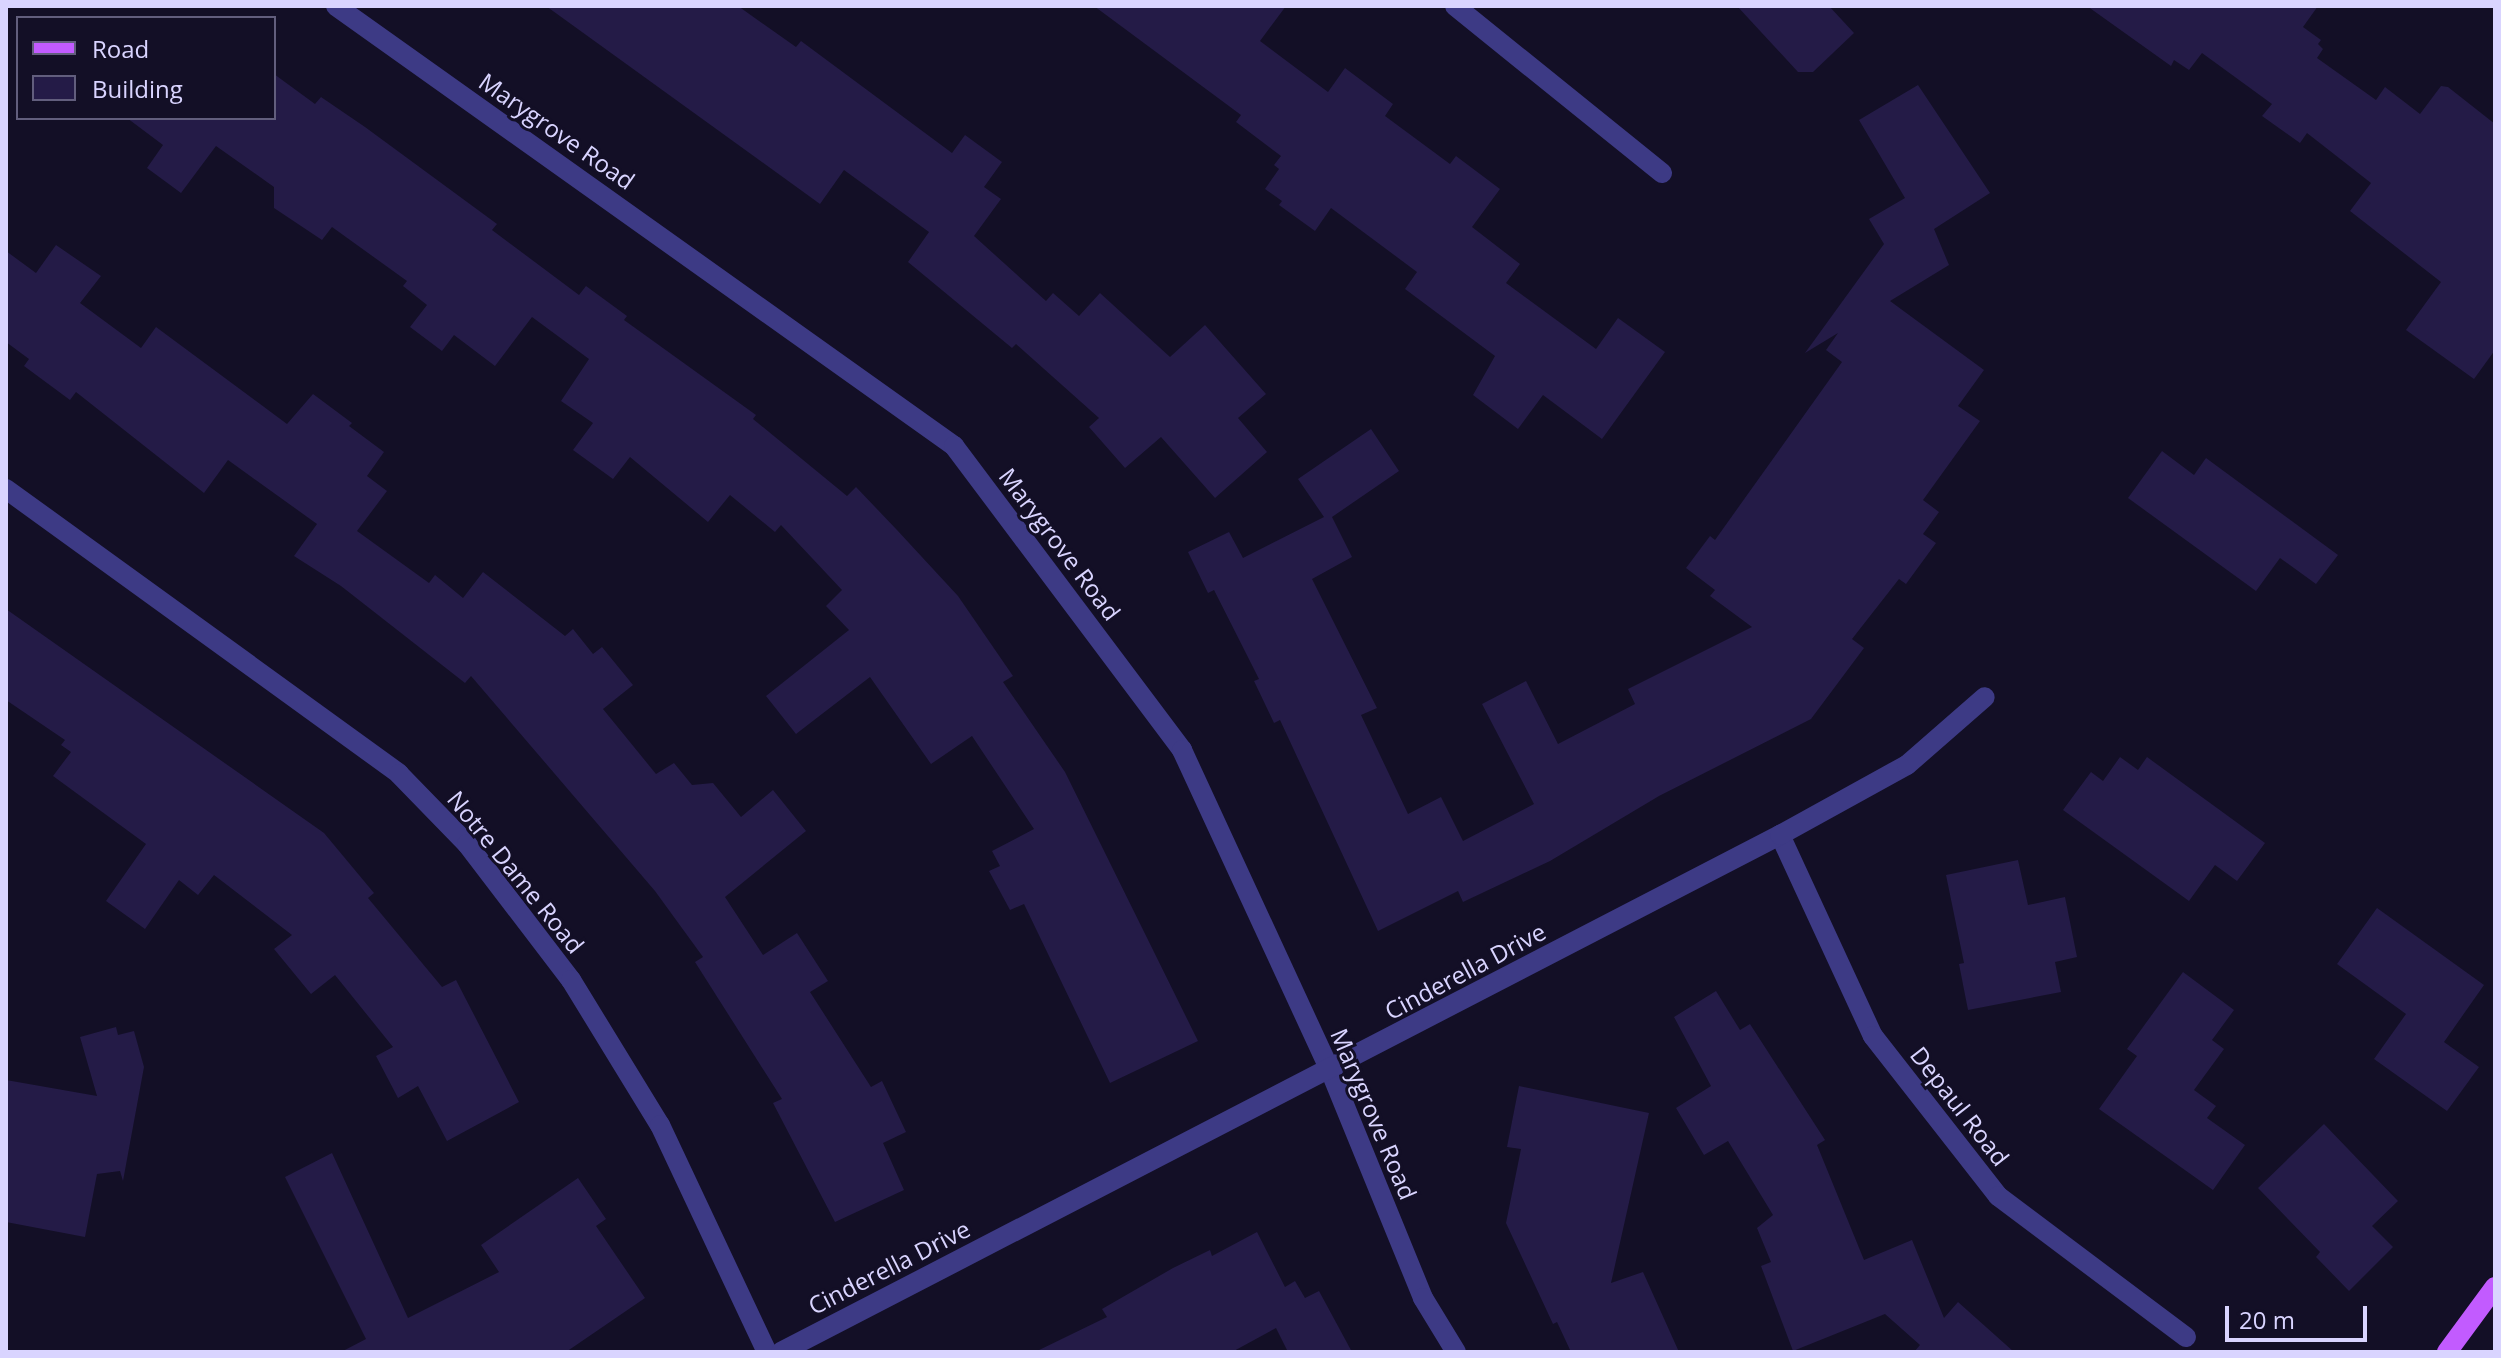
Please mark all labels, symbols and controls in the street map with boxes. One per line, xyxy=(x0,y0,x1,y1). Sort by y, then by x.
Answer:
legend xyxy=(16,16,276,120)
text: Road xyxy=(92,32,149,65)
street label: Marygrove Road xyxy=(474,67,640,195)
text: Building xyxy=(92,72,183,105)
street label: Marygrove Road xyxy=(993,462,1127,626)
street label: Notre Dame Road xyxy=(442,785,590,959)
street label: Cinderella Drive xyxy=(1380,917,1550,1025)
street label: Marygrove Road xyxy=(1325,1024,1423,1204)
street label: Depaul Road xyxy=(1905,1041,2015,1171)
street label: Cinderella Drive xyxy=(803,1214,975,1320)
scale bar xyxy=(2229,1290,2371,1340)
text: 20 m xyxy=(2239,1303,2295,1336)

